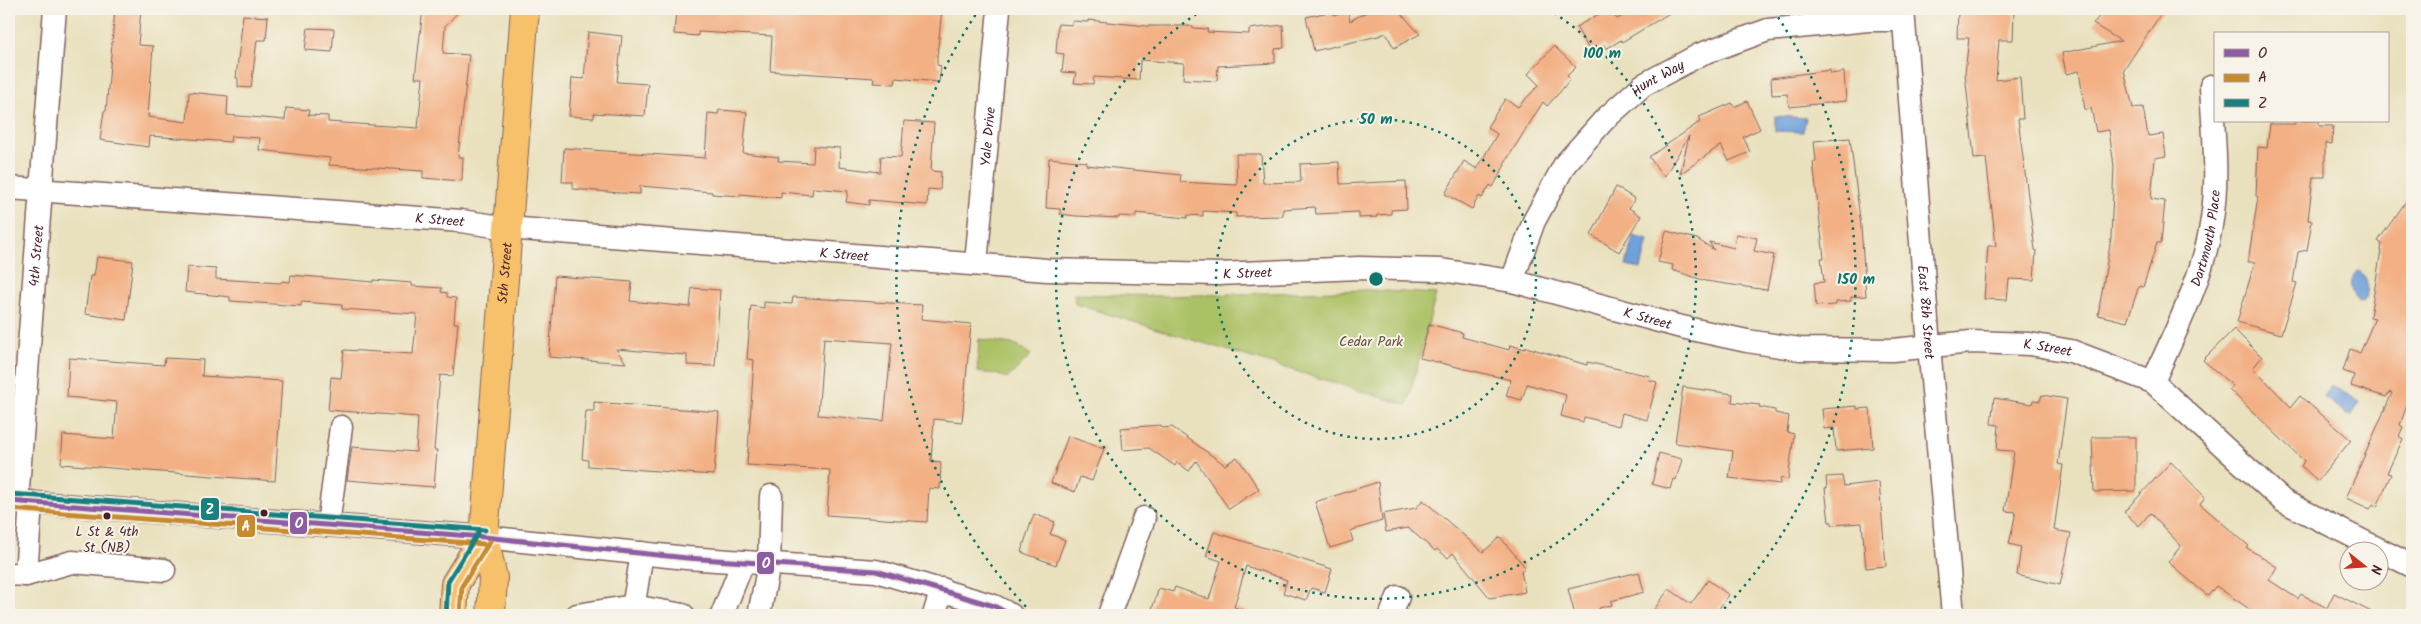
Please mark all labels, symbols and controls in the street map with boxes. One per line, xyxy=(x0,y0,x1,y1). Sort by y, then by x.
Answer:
legend xyxy=(2214,32,2388,122)
text: 100 m xyxy=(1583,42,1621,66)
text: O xyxy=(2258,42,2267,66)
street label: Hunt Way xyxy=(1626,55,1689,103)
text: A xyxy=(2258,66,2267,90)
text: Z xyxy=(2258,92,2267,116)
street label: Yale Drive xyxy=(975,105,1002,167)
text: 50 m xyxy=(1358,108,1393,132)
street label: Dartmouth Place xyxy=(2185,189,2227,290)
street label: K Street xyxy=(414,208,467,233)
street label: 4th Street xyxy=(24,224,50,287)
street label: 5th Street xyxy=(492,241,519,304)
street label: K Street xyxy=(819,242,870,268)
street label: K Street xyxy=(1222,262,1273,286)
street label: East 8th Street xyxy=(1911,264,1940,361)
text: 150 m xyxy=(1837,268,1875,292)
centre of rings xyxy=(1367,270,1385,288)
street label: K Street xyxy=(1621,302,1675,336)
park label: Cedar Park xyxy=(1339,331,1403,353)
street label: K Street xyxy=(2023,334,2074,363)
line badge: Z xyxy=(200,497,220,521)
text: Z xyxy=(205,499,215,521)
unlabelled marker xyxy=(259,508,269,518)
marker: L St & 4th St (NB) xyxy=(102,511,112,521)
line badge: O xyxy=(289,511,308,535)
text: O xyxy=(295,513,304,535)
line badge: A xyxy=(236,514,256,538)
text: A xyxy=(242,516,251,538)
place label: L St & 4th St (NB) xyxy=(76,522,139,559)
north arrow xyxy=(2338,542,2388,592)
line badge: O xyxy=(756,551,775,575)
text: O xyxy=(762,553,771,575)
text: N xyxy=(2364,562,2387,577)

